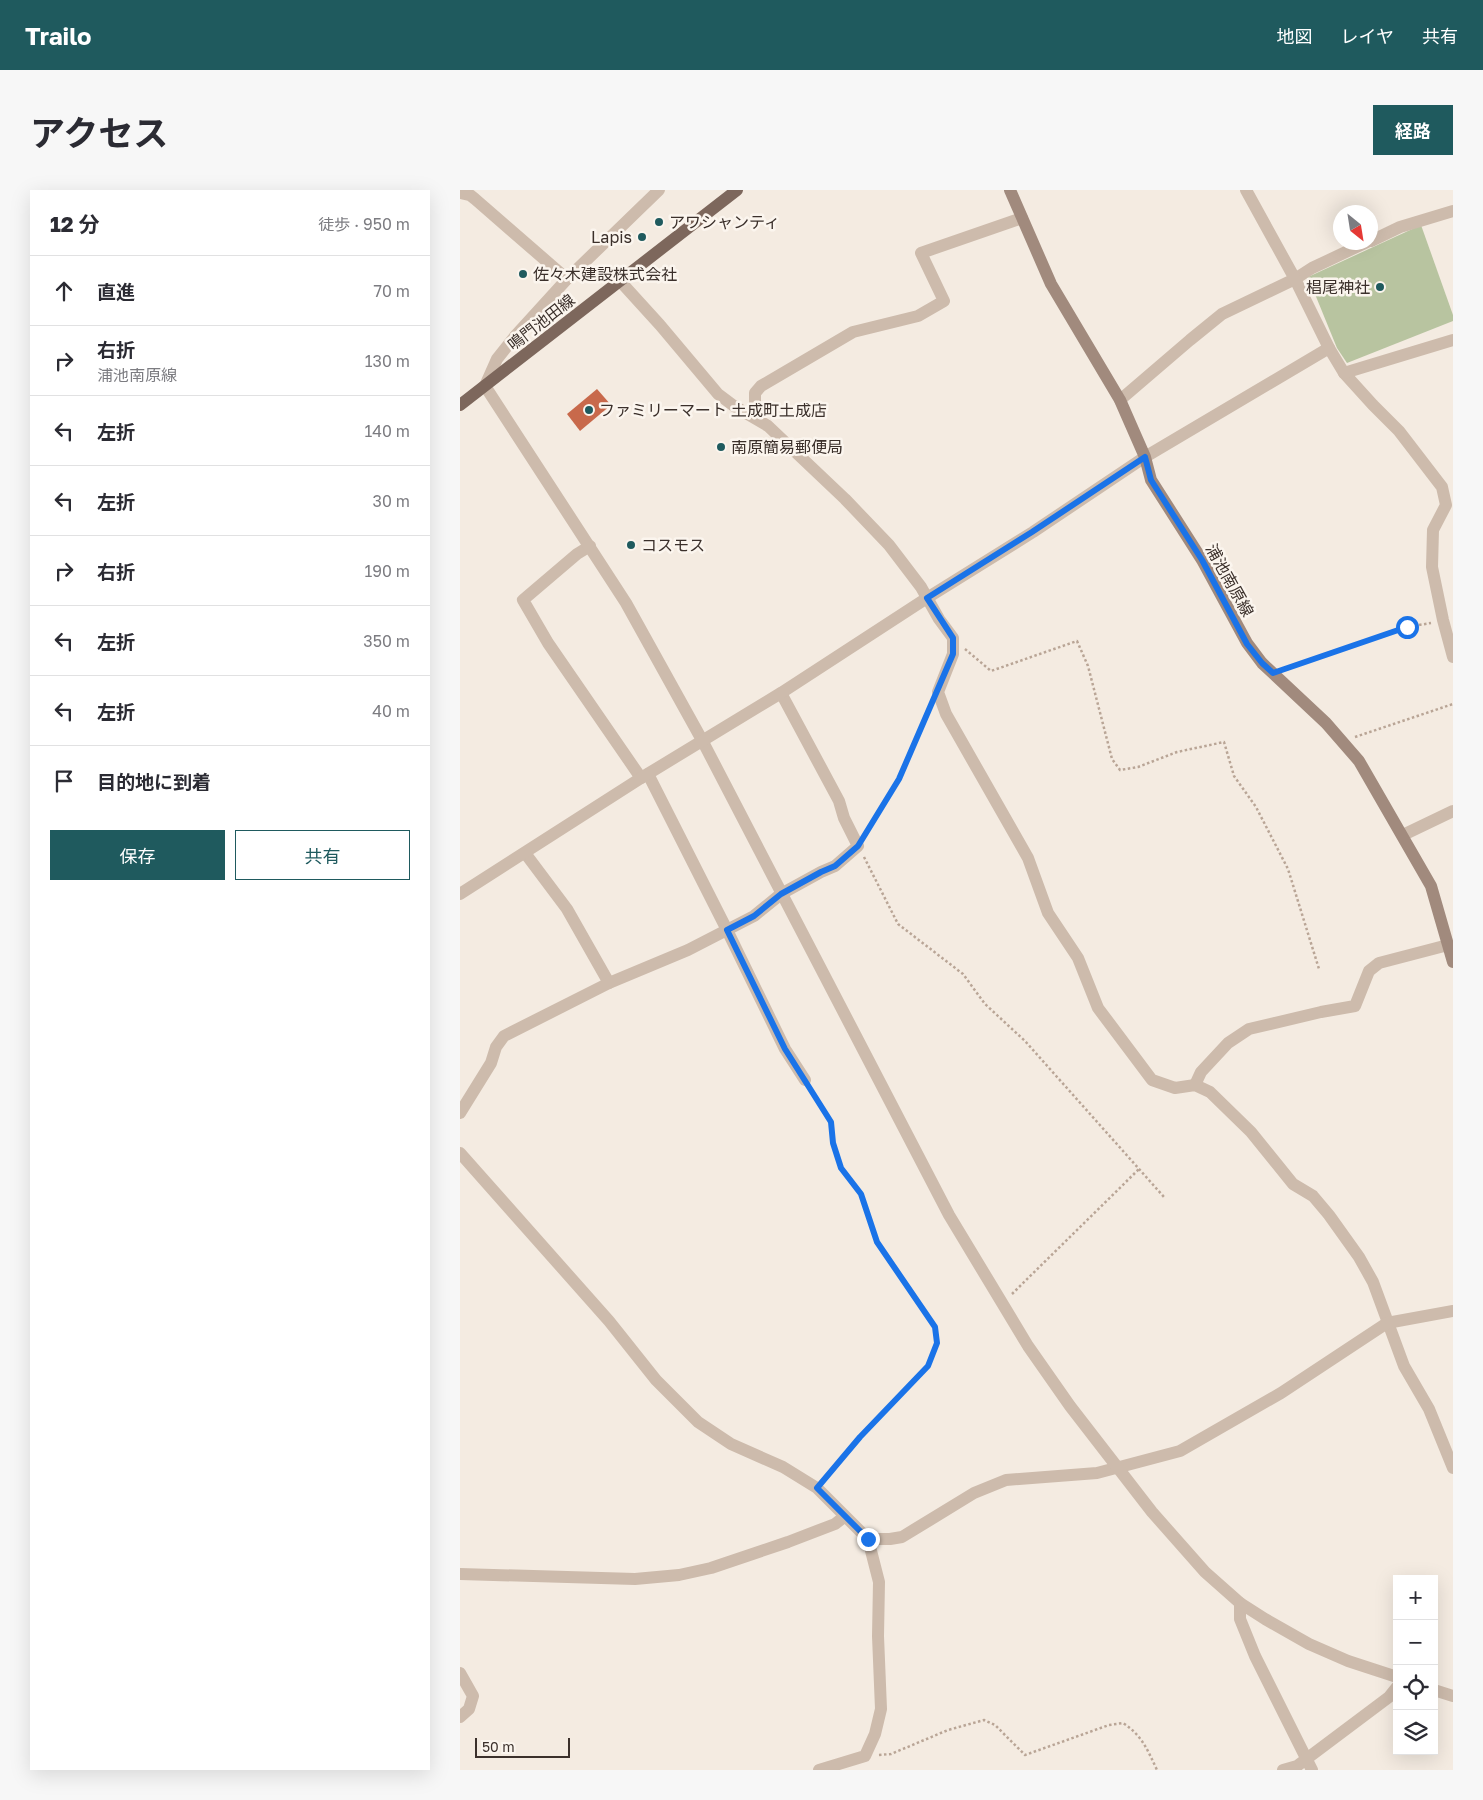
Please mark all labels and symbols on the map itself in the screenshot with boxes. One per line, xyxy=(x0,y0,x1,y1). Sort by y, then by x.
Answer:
north arrow xyxy=(1333,205,1378,250)
place label: アワシャンティ xyxy=(669,212,780,232)
marker: アワシャンティ xyxy=(653,216,665,228)
place label: Lapis xyxy=(591,227,632,247)
marker: Lapis xyxy=(636,231,648,243)
place label: 佐々木建設株式会社 xyxy=(533,264,677,284)
marker: 佐々木建設株式会社 xyxy=(517,268,529,280)
place label: 椙尾神社 xyxy=(1306,277,1370,297)
marker: 椙尾神社 xyxy=(1374,281,1386,293)
street label: 鳴門池田線 xyxy=(503,289,579,355)
place label: ファミリーマート 土成町土成店 xyxy=(599,400,827,420)
marker: ファミリーマート 土成町土成店 xyxy=(583,404,595,416)
place label: 南原簡易郵便局 xyxy=(731,437,843,457)
marker: 南原簡易郵便局 xyxy=(715,441,727,453)
place label: コスモス xyxy=(641,535,705,555)
marker: コスモス xyxy=(625,539,637,551)
street label: 浦池南原線 xyxy=(1202,540,1258,620)
route start xyxy=(1396,616,1419,639)
route end xyxy=(857,1528,880,1551)
scale bar xyxy=(475,1735,570,1758)

